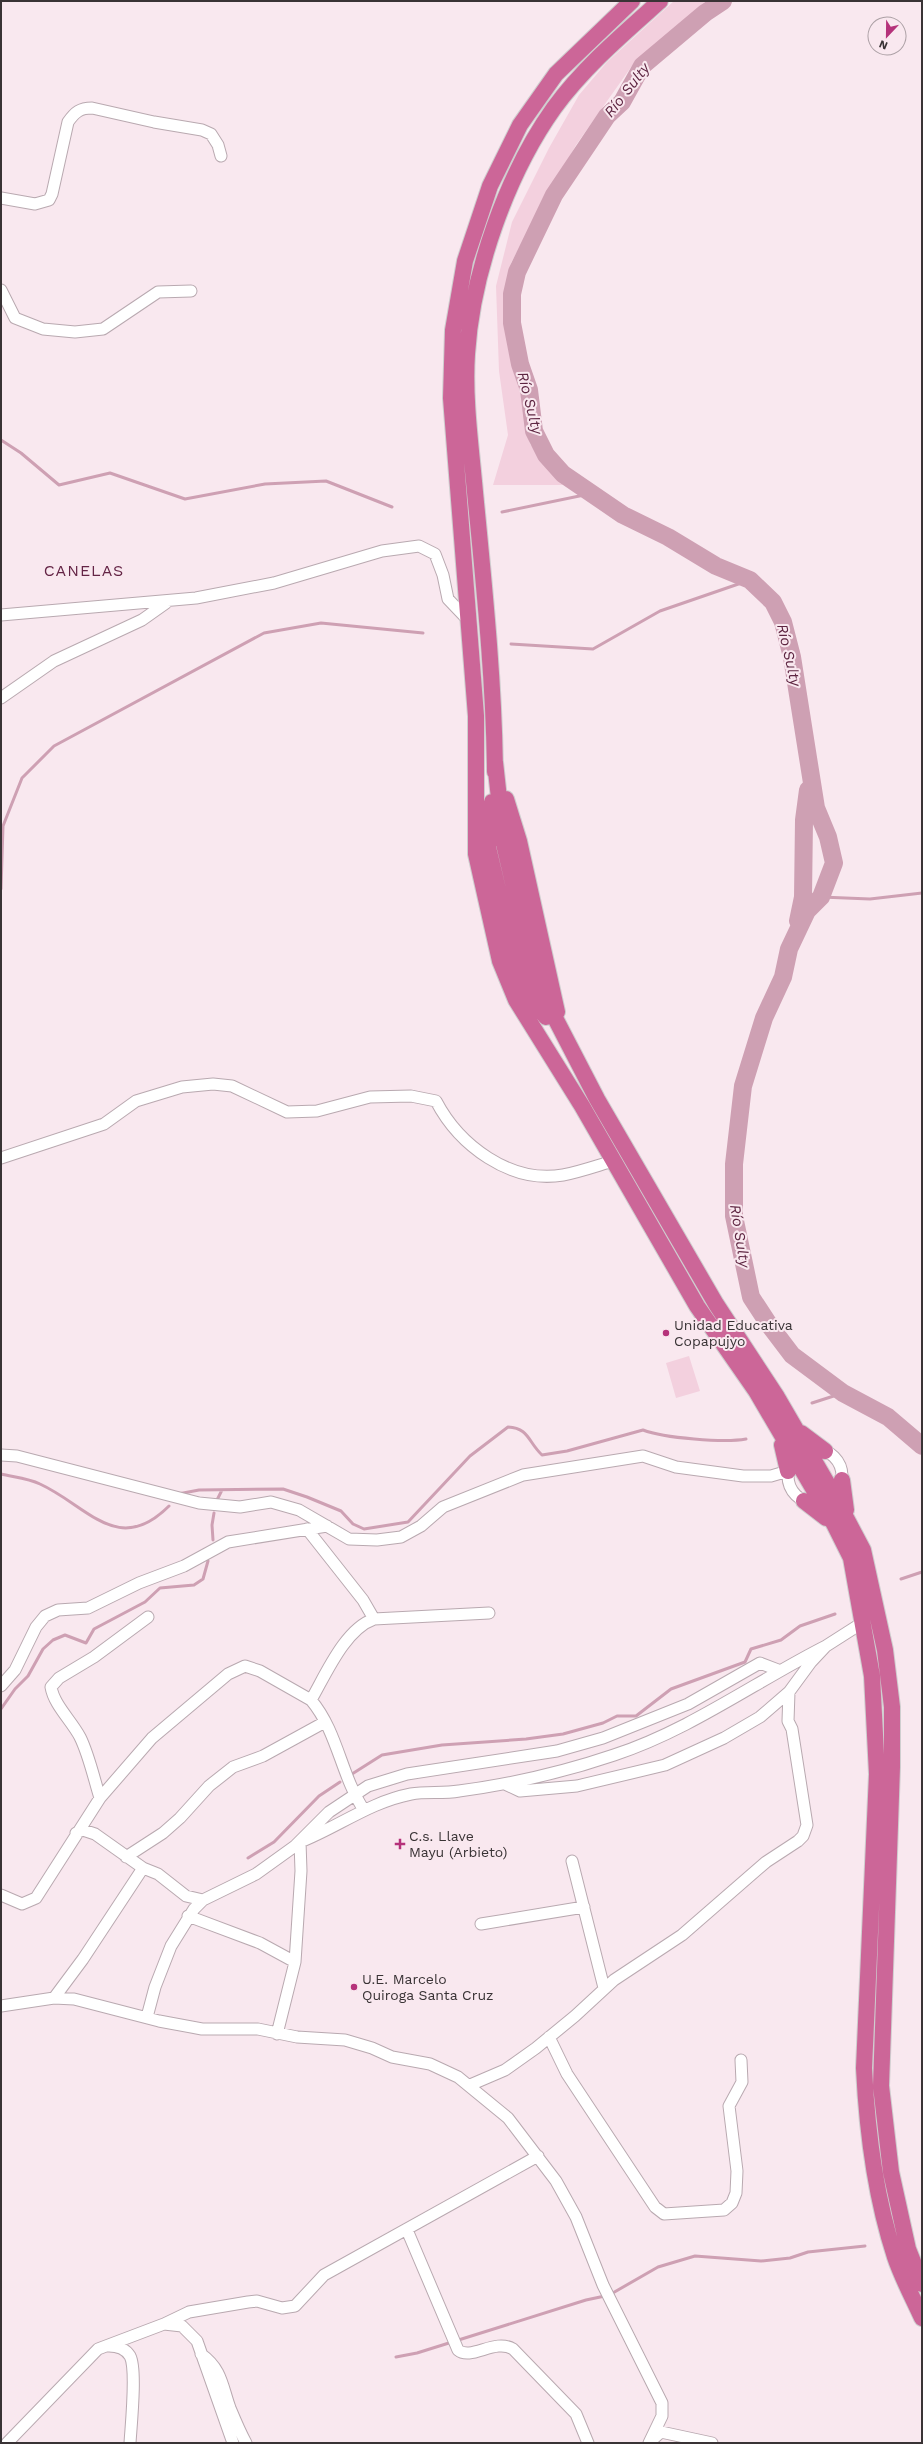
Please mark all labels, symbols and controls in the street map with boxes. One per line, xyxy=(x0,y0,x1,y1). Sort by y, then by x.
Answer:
north arrow xyxy=(867,16,907,56)
text: N xyxy=(877,37,890,52)
water label: Río Sulty xyxy=(600,58,655,121)
water label: Río Sulty xyxy=(514,370,547,437)
district label: CANELAS xyxy=(44,561,124,580)
water label: Río Sulty xyxy=(773,622,805,689)
water label: Río Sulty xyxy=(726,1203,754,1270)
place label: Unidad Educativa Copapujyo xyxy=(674,1317,793,1349)
marker: Unidad Educativa Copapujyo xyxy=(661,1328,671,1338)
place label: C.s. Llave Mayu (Arbieto) xyxy=(409,1828,507,1860)
marker: C.s. Llave Mayu (Arbieto) xyxy=(394,1838,406,1850)
place label: U.E. Marcelo Quiroga Santa Cruz xyxy=(362,1971,494,2003)
marker: U.E. Marcelo Quiroga Santa Cruz xyxy=(349,1982,359,1992)

